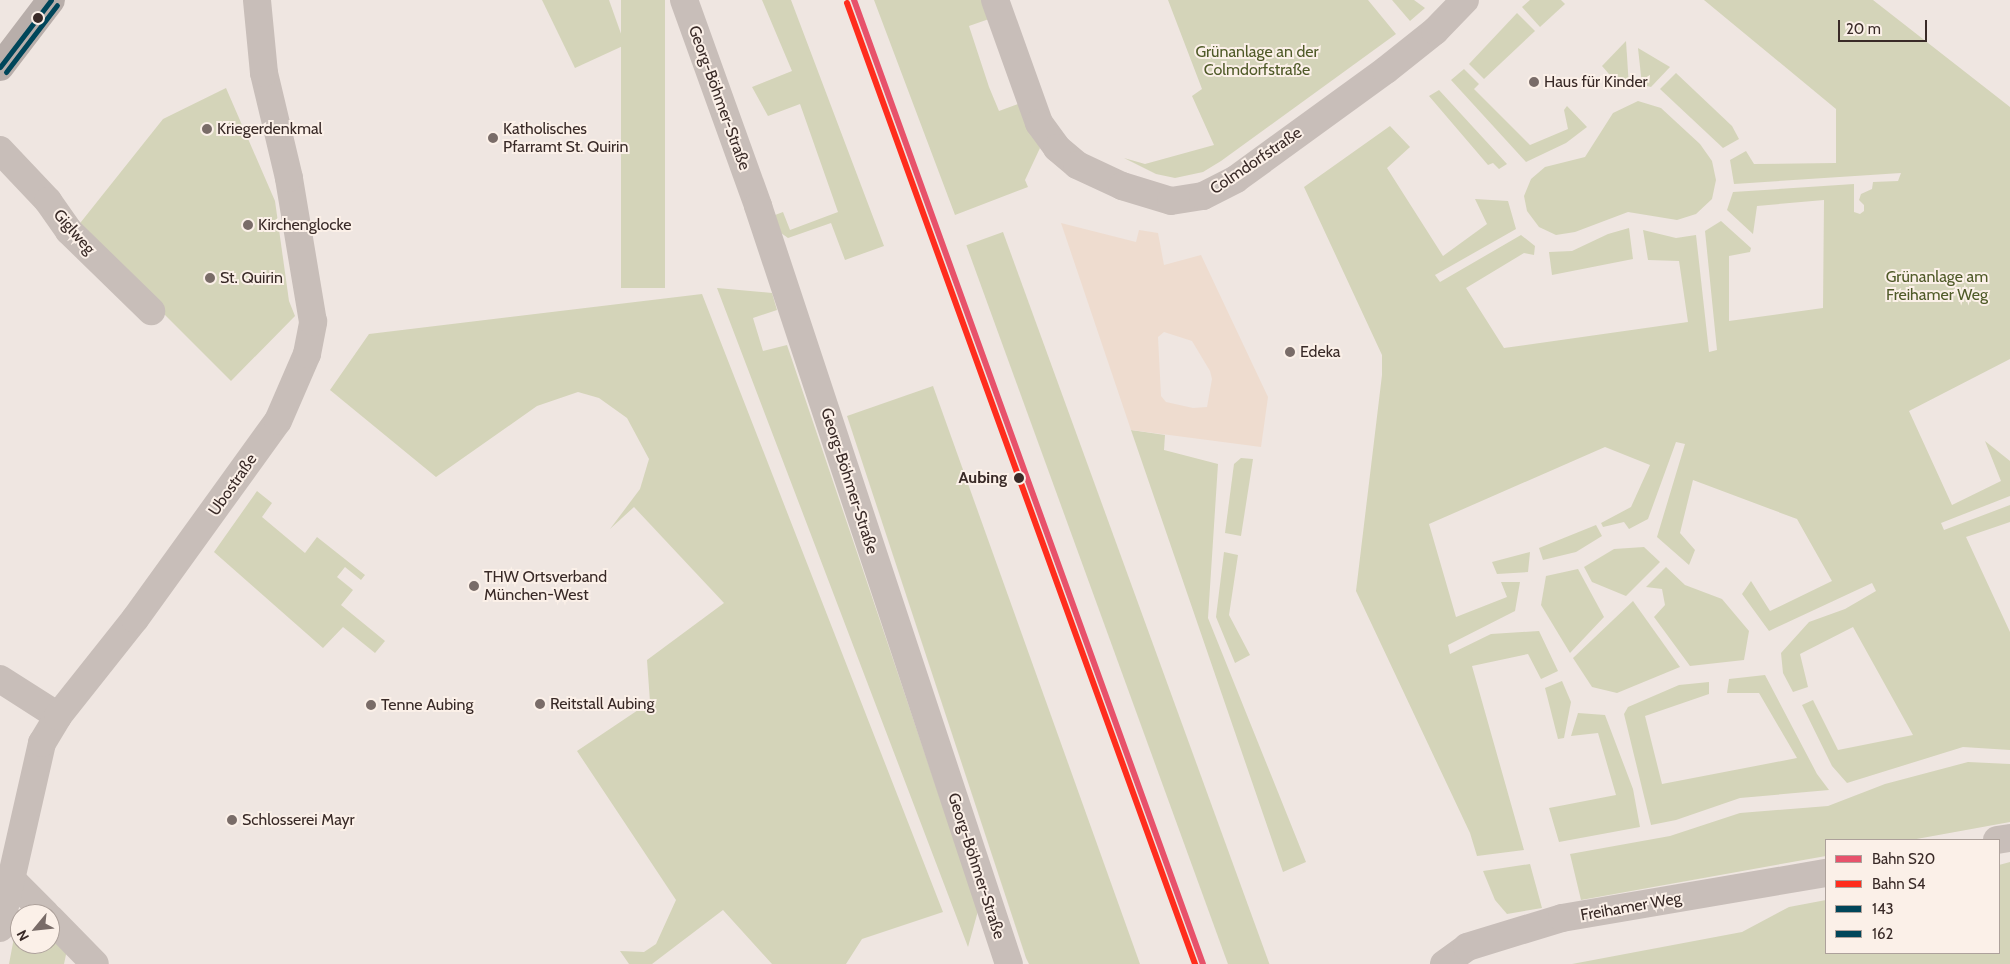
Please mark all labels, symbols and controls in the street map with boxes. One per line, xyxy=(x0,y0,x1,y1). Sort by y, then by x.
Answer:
scale bar xyxy=(1840,10,1929,42)
unlabelled marker xyxy=(33,13,43,23)
text: 20 m xyxy=(1846,20,1881,38)
street label: Georg-Böhmer-Straße xyxy=(684,23,754,173)
park label: Grünanlage an der Colmdorfstraße xyxy=(1195,42,1319,80)
place label: Haus für Kinder xyxy=(1544,72,1648,92)
marker: Haus für Kinder xyxy=(1528,76,1540,88)
place label: Kriegerdenkmal xyxy=(217,119,322,139)
place label: Katholisches Pfarramt St. Quirin xyxy=(503,119,628,157)
marker: Kriegerdenkmal xyxy=(201,123,213,135)
street label: Colmdorfstraße xyxy=(1207,123,1305,199)
marker: Katholisches Pfarramt St. Quirin xyxy=(487,132,499,144)
street label: Giglweg xyxy=(49,206,99,258)
place label: Kirchenglocke xyxy=(258,215,351,235)
marker: Kirchenglocke xyxy=(242,219,254,231)
park label: Grünanlage am Freihamer Weg xyxy=(1886,267,1988,305)
place label: St. Quirin xyxy=(220,268,283,288)
marker: St. Quirin xyxy=(204,272,216,284)
place label: Edeka xyxy=(1300,342,1340,362)
marker: Edeka xyxy=(1284,346,1296,358)
street label: Georg-Böhmer-Straße xyxy=(816,406,882,556)
street label: Ubostraße xyxy=(205,450,261,520)
place label: Aubing xyxy=(959,468,1007,488)
marker: Aubing xyxy=(1011,470,1027,486)
place label: THW Ortsverband München-West xyxy=(484,567,607,605)
marker: THW Ortsverband München-West xyxy=(468,580,480,592)
place label: Reitstall Aubing xyxy=(550,694,654,714)
place label: Tenne Aubing xyxy=(381,695,473,715)
marker: Reitstall Aubing xyxy=(534,698,546,710)
marker: Tenne Aubing xyxy=(365,699,377,711)
street label: Georg-Böhmer-Straße xyxy=(943,791,1009,941)
place label: Schlosserei Mayr xyxy=(242,810,355,830)
marker: Schlosserei Mayr xyxy=(226,814,238,826)
legend xyxy=(1825,839,2000,954)
text: Bahn S20 xyxy=(1872,850,1935,868)
text: Bahn S4 xyxy=(1872,875,1925,893)
street label: Freihamer Weg xyxy=(1579,889,1683,925)
text: 143 xyxy=(1872,900,1894,918)
north arrow xyxy=(10,904,60,954)
text: 162 xyxy=(1872,925,1893,943)
text: N xyxy=(12,927,33,944)

